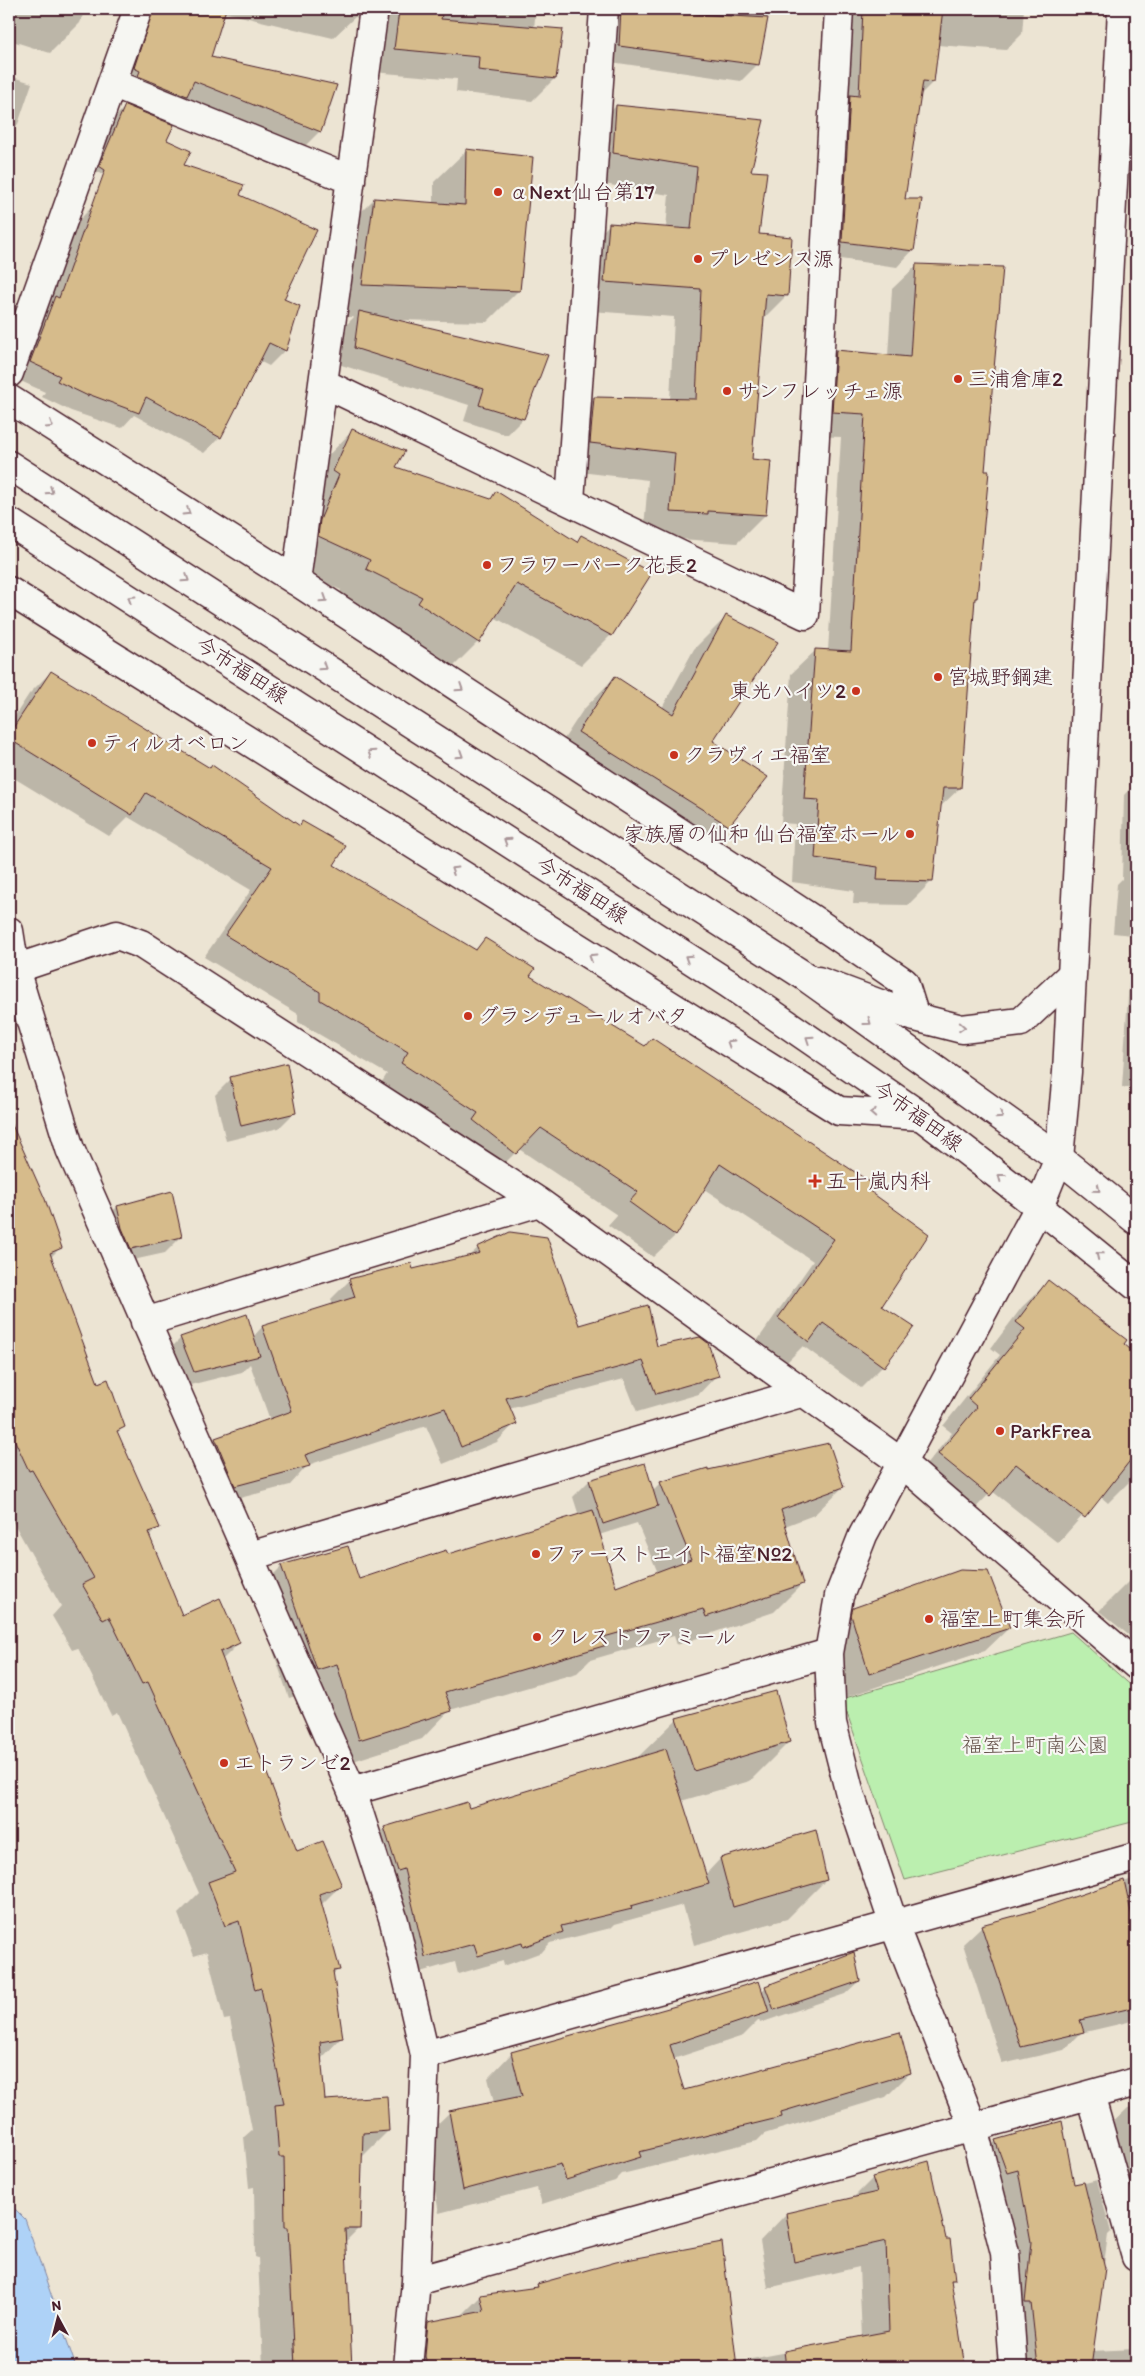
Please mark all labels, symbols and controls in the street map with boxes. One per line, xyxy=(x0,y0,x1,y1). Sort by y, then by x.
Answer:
place label: αNext仙台第17 xyxy=(508,179,655,204)
marker: αNext仙台第17 xyxy=(492,186,504,198)
place label: プレゼンス源 xyxy=(708,246,834,271)
marker: プレゼンス源 xyxy=(692,253,704,265)
place label: 三浦倉庫2 xyxy=(968,366,1063,391)
marker: 三浦倉庫2 xyxy=(952,373,964,385)
place label: サンフレッチェ源 xyxy=(737,378,903,403)
marker: サンフレッチェ源 xyxy=(721,385,733,397)
one-way arrow xyxy=(44,419,54,428)
one-way arrow xyxy=(44,485,53,494)
one-way arrow xyxy=(182,506,191,515)
place label: フラワーパーク花長2 xyxy=(497,552,697,577)
marker: フラワーパーク花長2 xyxy=(481,559,493,571)
one-way arrow xyxy=(181,573,190,582)
one-way arrow xyxy=(319,593,328,602)
one-way arrow xyxy=(128,596,137,605)
street label: 今市福田線 xyxy=(191,631,293,709)
one-way arrow xyxy=(317,661,327,670)
place label: 宮城野鋼建 xyxy=(948,664,1053,689)
marker: 宮城野鋼建 xyxy=(932,671,944,683)
place label: 東光ハイツ2 xyxy=(730,678,846,703)
one-way arrow xyxy=(455,682,464,692)
marker: 東光ハイツ2 xyxy=(850,685,862,697)
place label: ティルオベロン xyxy=(102,730,249,755)
marker: ティルオベロン xyxy=(86,737,98,749)
place label: クラヴィエ福室 xyxy=(684,742,831,767)
one-way arrow xyxy=(454,749,463,758)
marker: クラヴィエ福室 xyxy=(668,749,680,761)
one-way arrow xyxy=(367,750,376,760)
place label: 家族層の仙和 仙台福室ホール xyxy=(624,821,900,846)
marker: 家族層の仙和 仙台福室ホール xyxy=(904,828,916,840)
one-way arrow xyxy=(504,838,513,848)
street label: 今市福田線 xyxy=(531,851,633,929)
one-way arrow xyxy=(451,867,460,877)
one-way arrow xyxy=(589,953,598,963)
one-way arrow xyxy=(685,955,694,964)
place label: グランデュールオバタ xyxy=(478,1003,688,1028)
marker: グランデュールオバタ xyxy=(462,1010,474,1022)
one-way arrow xyxy=(862,1016,871,1025)
one-way arrow xyxy=(959,1022,967,1033)
one-way arrow xyxy=(805,1036,815,1045)
one-way arrow xyxy=(726,1040,735,1049)
street label: 今市福田線 xyxy=(868,1075,968,1157)
one-way arrow xyxy=(868,1108,876,1119)
one-way arrow xyxy=(994,1110,1004,1119)
place label: 五十嵐内科 xyxy=(826,1168,931,1193)
marker: 五十嵐内科 xyxy=(808,1174,822,1188)
one-way arrow xyxy=(997,1174,1007,1183)
one-way arrow xyxy=(1091,1183,1100,1191)
one-way arrow xyxy=(1095,1251,1104,1260)
place label: ParkFrea xyxy=(1010,1418,1091,1443)
marker: ParkFrea xyxy=(994,1425,1006,1437)
place label: ファーストエイト福室№2 xyxy=(546,1541,792,1566)
marker: ファーストエイト福室№2 xyxy=(530,1548,542,1560)
place label: 福室上町集会所 xyxy=(939,1606,1086,1631)
marker: 福室上町集会所 xyxy=(923,1613,935,1625)
place label: クレストファミール xyxy=(547,1624,736,1649)
marker: クレストファミール xyxy=(531,1631,543,1643)
park label: 福室上町南公園 xyxy=(962,1732,1109,1757)
place label: エトランゼ2 xyxy=(234,1750,350,1775)
marker: エトランゼ2 xyxy=(218,1757,230,1769)
north arrow xyxy=(32,2294,82,2344)
text: N xyxy=(51,2297,62,2315)

